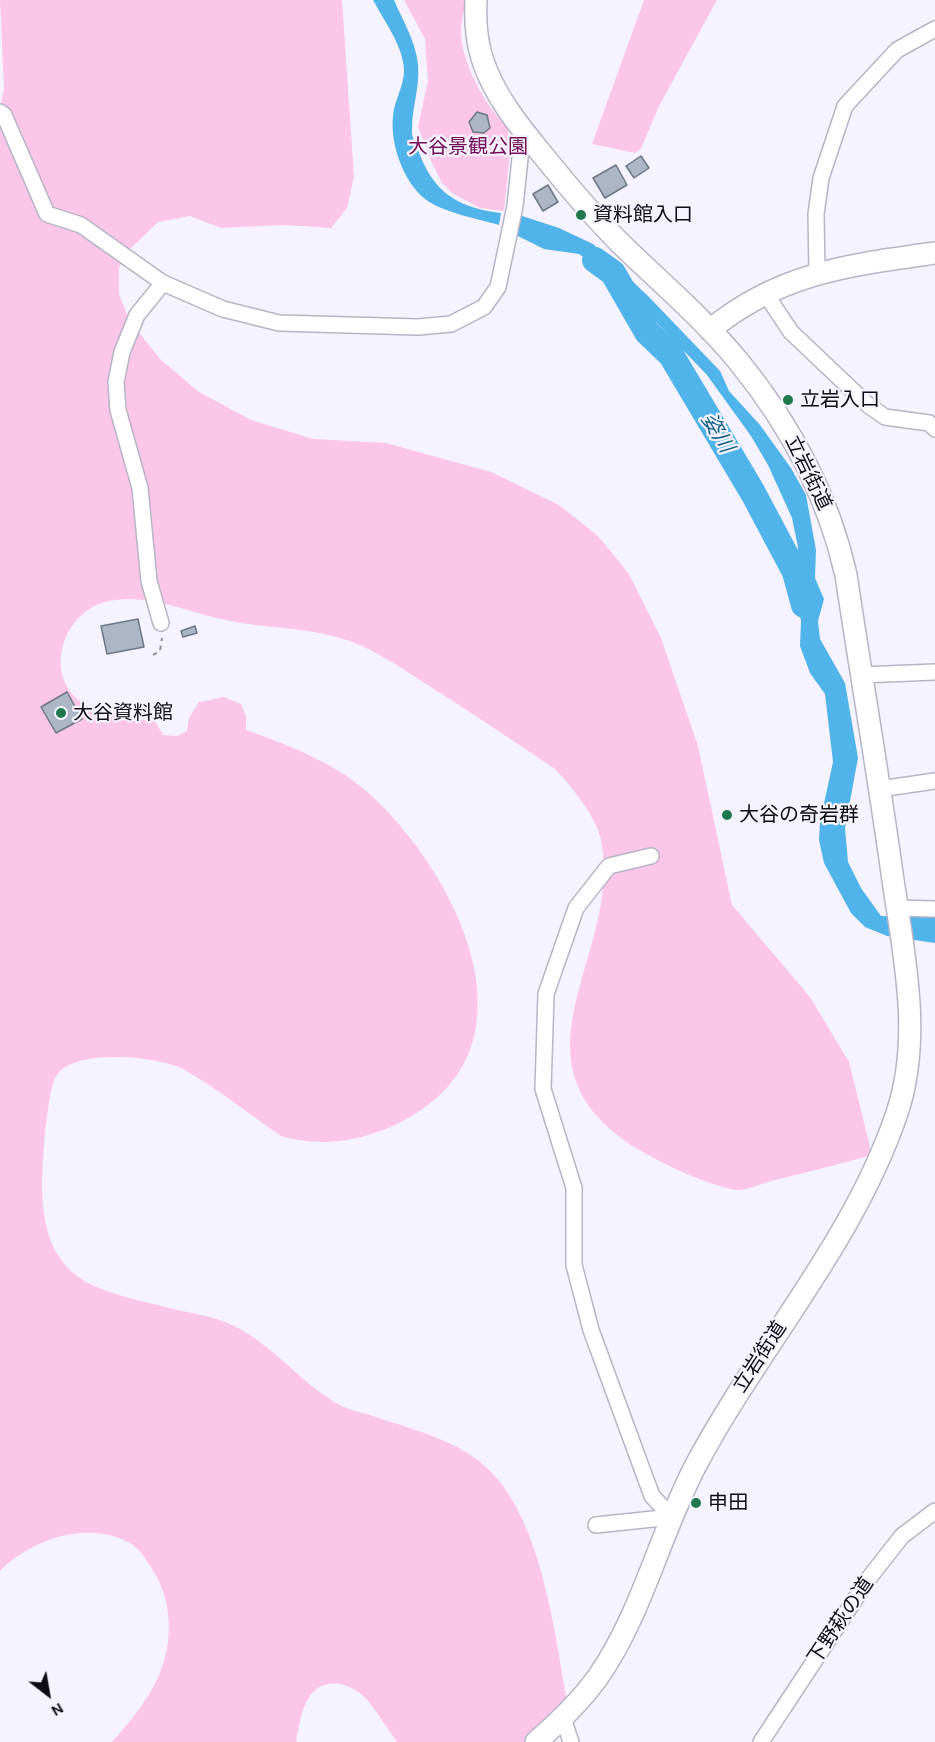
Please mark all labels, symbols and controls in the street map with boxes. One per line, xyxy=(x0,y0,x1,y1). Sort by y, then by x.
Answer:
park label: 大谷景観公園 xyxy=(408,135,528,159)
place label: 資料館入口 xyxy=(593,203,693,227)
marker: 資料館入口 xyxy=(574,208,588,222)
place label: 立岩入口 xyxy=(800,388,880,412)
marker: 立岩入口 xyxy=(781,393,795,407)
water label: 姿川 xyxy=(695,409,739,457)
street label: 立岩街道 xyxy=(780,432,836,514)
place label: 大谷資料館 xyxy=(73,701,173,725)
marker: 大谷資料館 xyxy=(54,706,68,720)
place label: 大谷の奇岩群 xyxy=(739,803,859,827)
marker: 大谷の奇岩群 xyxy=(720,808,734,822)
street label: 立岩街道 xyxy=(728,1317,792,1397)
place label: 申田 xyxy=(708,1491,748,1515)
marker: 申田 xyxy=(689,1496,703,1510)
street label: 下野萩の道 xyxy=(803,1573,879,1669)
north arrow xyxy=(18,1664,78,1724)
text: N xyxy=(48,1699,67,1721)

